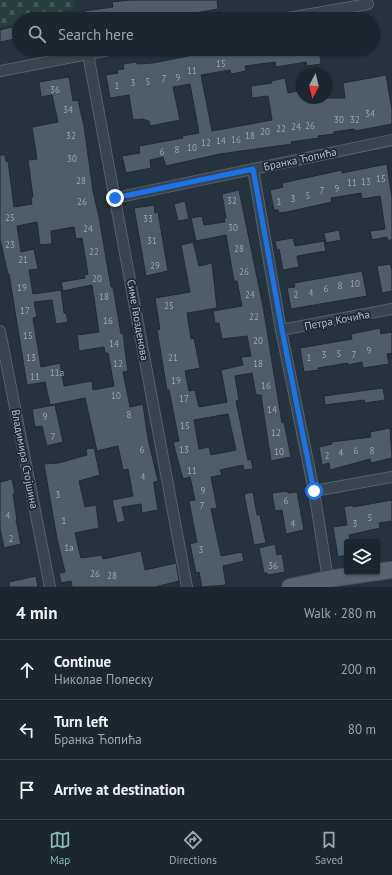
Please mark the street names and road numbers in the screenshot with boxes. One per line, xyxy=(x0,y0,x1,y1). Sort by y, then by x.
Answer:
street label: Бранка Ћопића xyxy=(262,144,338,174)
street label: Симе Гвозденова xyxy=(124,278,152,362)
street label: Петра Кочића xyxy=(303,307,371,333)
street label: Владимира Стојшина xyxy=(8,408,42,510)

